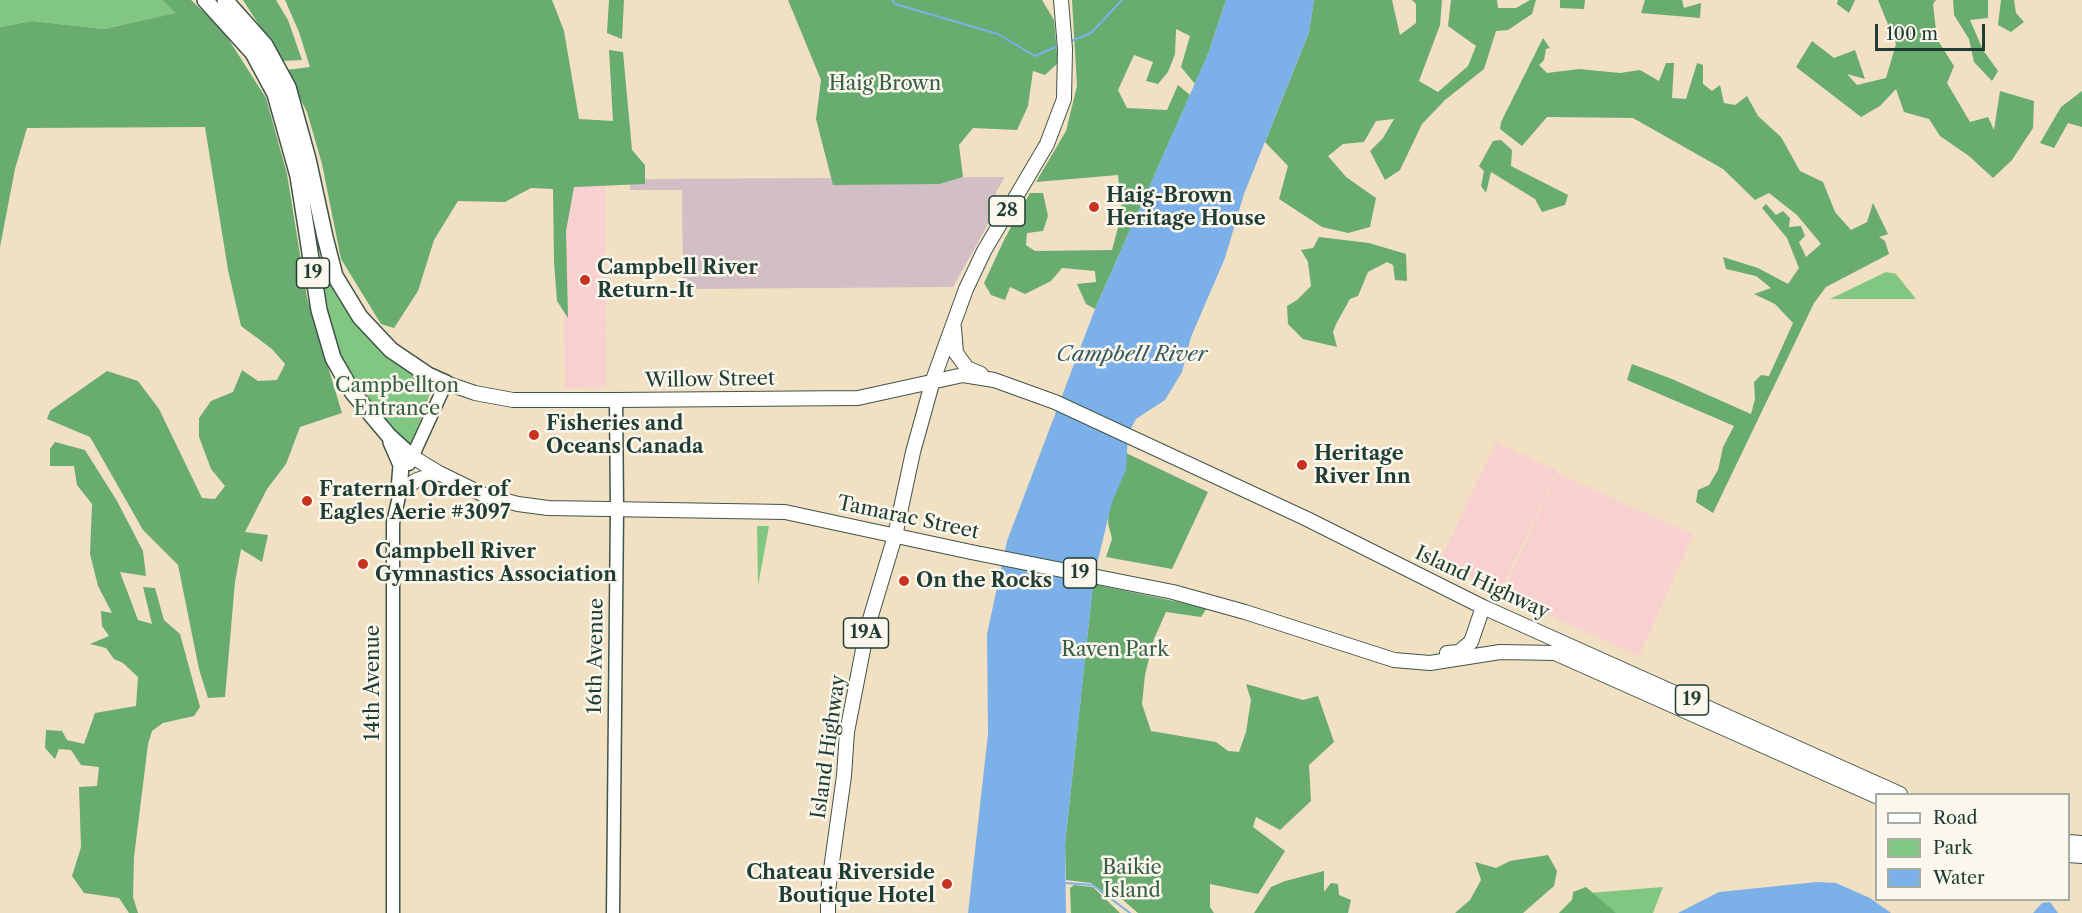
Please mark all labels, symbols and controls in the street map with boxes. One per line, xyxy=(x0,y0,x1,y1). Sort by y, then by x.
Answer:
scale bar xyxy=(1878,12,1988,50)
text: 100 m xyxy=(1886,23,1938,45)
park label: Haig Brown xyxy=(829,72,941,96)
place label: Haig-Brown Heritage House xyxy=(1106,184,1266,231)
road number: 28 xyxy=(989,196,1025,226)
marker: Haig-Brown Heritage House xyxy=(1087,200,1101,214)
place label: Campbell River Return-It xyxy=(597,256,758,303)
road number: 19 xyxy=(296,258,330,288)
marker: Campbell River Return-It xyxy=(578,273,592,287)
water label: Campbell River xyxy=(1056,342,1208,368)
street label: Willow Street xyxy=(645,367,775,393)
park label: Campbellton Entrance xyxy=(335,374,459,421)
place label: Fisheries and Oceans Canada xyxy=(546,412,704,459)
marker: Fisheries and Oceans Canada xyxy=(527,428,541,442)
place label: Heritage River Inn xyxy=(1314,442,1411,489)
marker: Heritage River Inn xyxy=(1295,458,1309,472)
place label: Fraternal Order of Eagles Aerie #3097 xyxy=(319,478,510,525)
street label: Tamarac Street xyxy=(835,491,981,545)
marker: Fraternal Order of Eagles Aerie #3097 xyxy=(300,494,314,508)
place label: Campbell River Gymnastics Association xyxy=(375,540,617,587)
street label: Island Highway xyxy=(1411,541,1553,625)
marker: Campbell River Gymnastics Association xyxy=(356,557,370,571)
road number: 19 xyxy=(1064,558,1096,588)
place label: On the Rocks xyxy=(916,569,1052,593)
marker: On the Rocks xyxy=(897,574,911,588)
street label: 16th Avenue xyxy=(583,598,609,714)
road number: 19A xyxy=(844,618,888,648)
street label: 14th Avenue xyxy=(361,625,385,741)
park label: Raven Park xyxy=(1061,638,1169,662)
street label: Island Highway xyxy=(807,673,851,821)
road number: 19 xyxy=(1676,685,1708,715)
legend xyxy=(1875,793,2070,901)
text: Road xyxy=(1933,807,1978,829)
text: Park xyxy=(1933,837,1972,859)
park label: Baikie Island xyxy=(1102,856,1162,903)
place label: Chateau Riverside Boutique Hotel xyxy=(746,861,935,908)
text: Water xyxy=(1933,867,1985,889)
marker: Chateau Riverside Boutique Hotel xyxy=(940,877,954,891)

